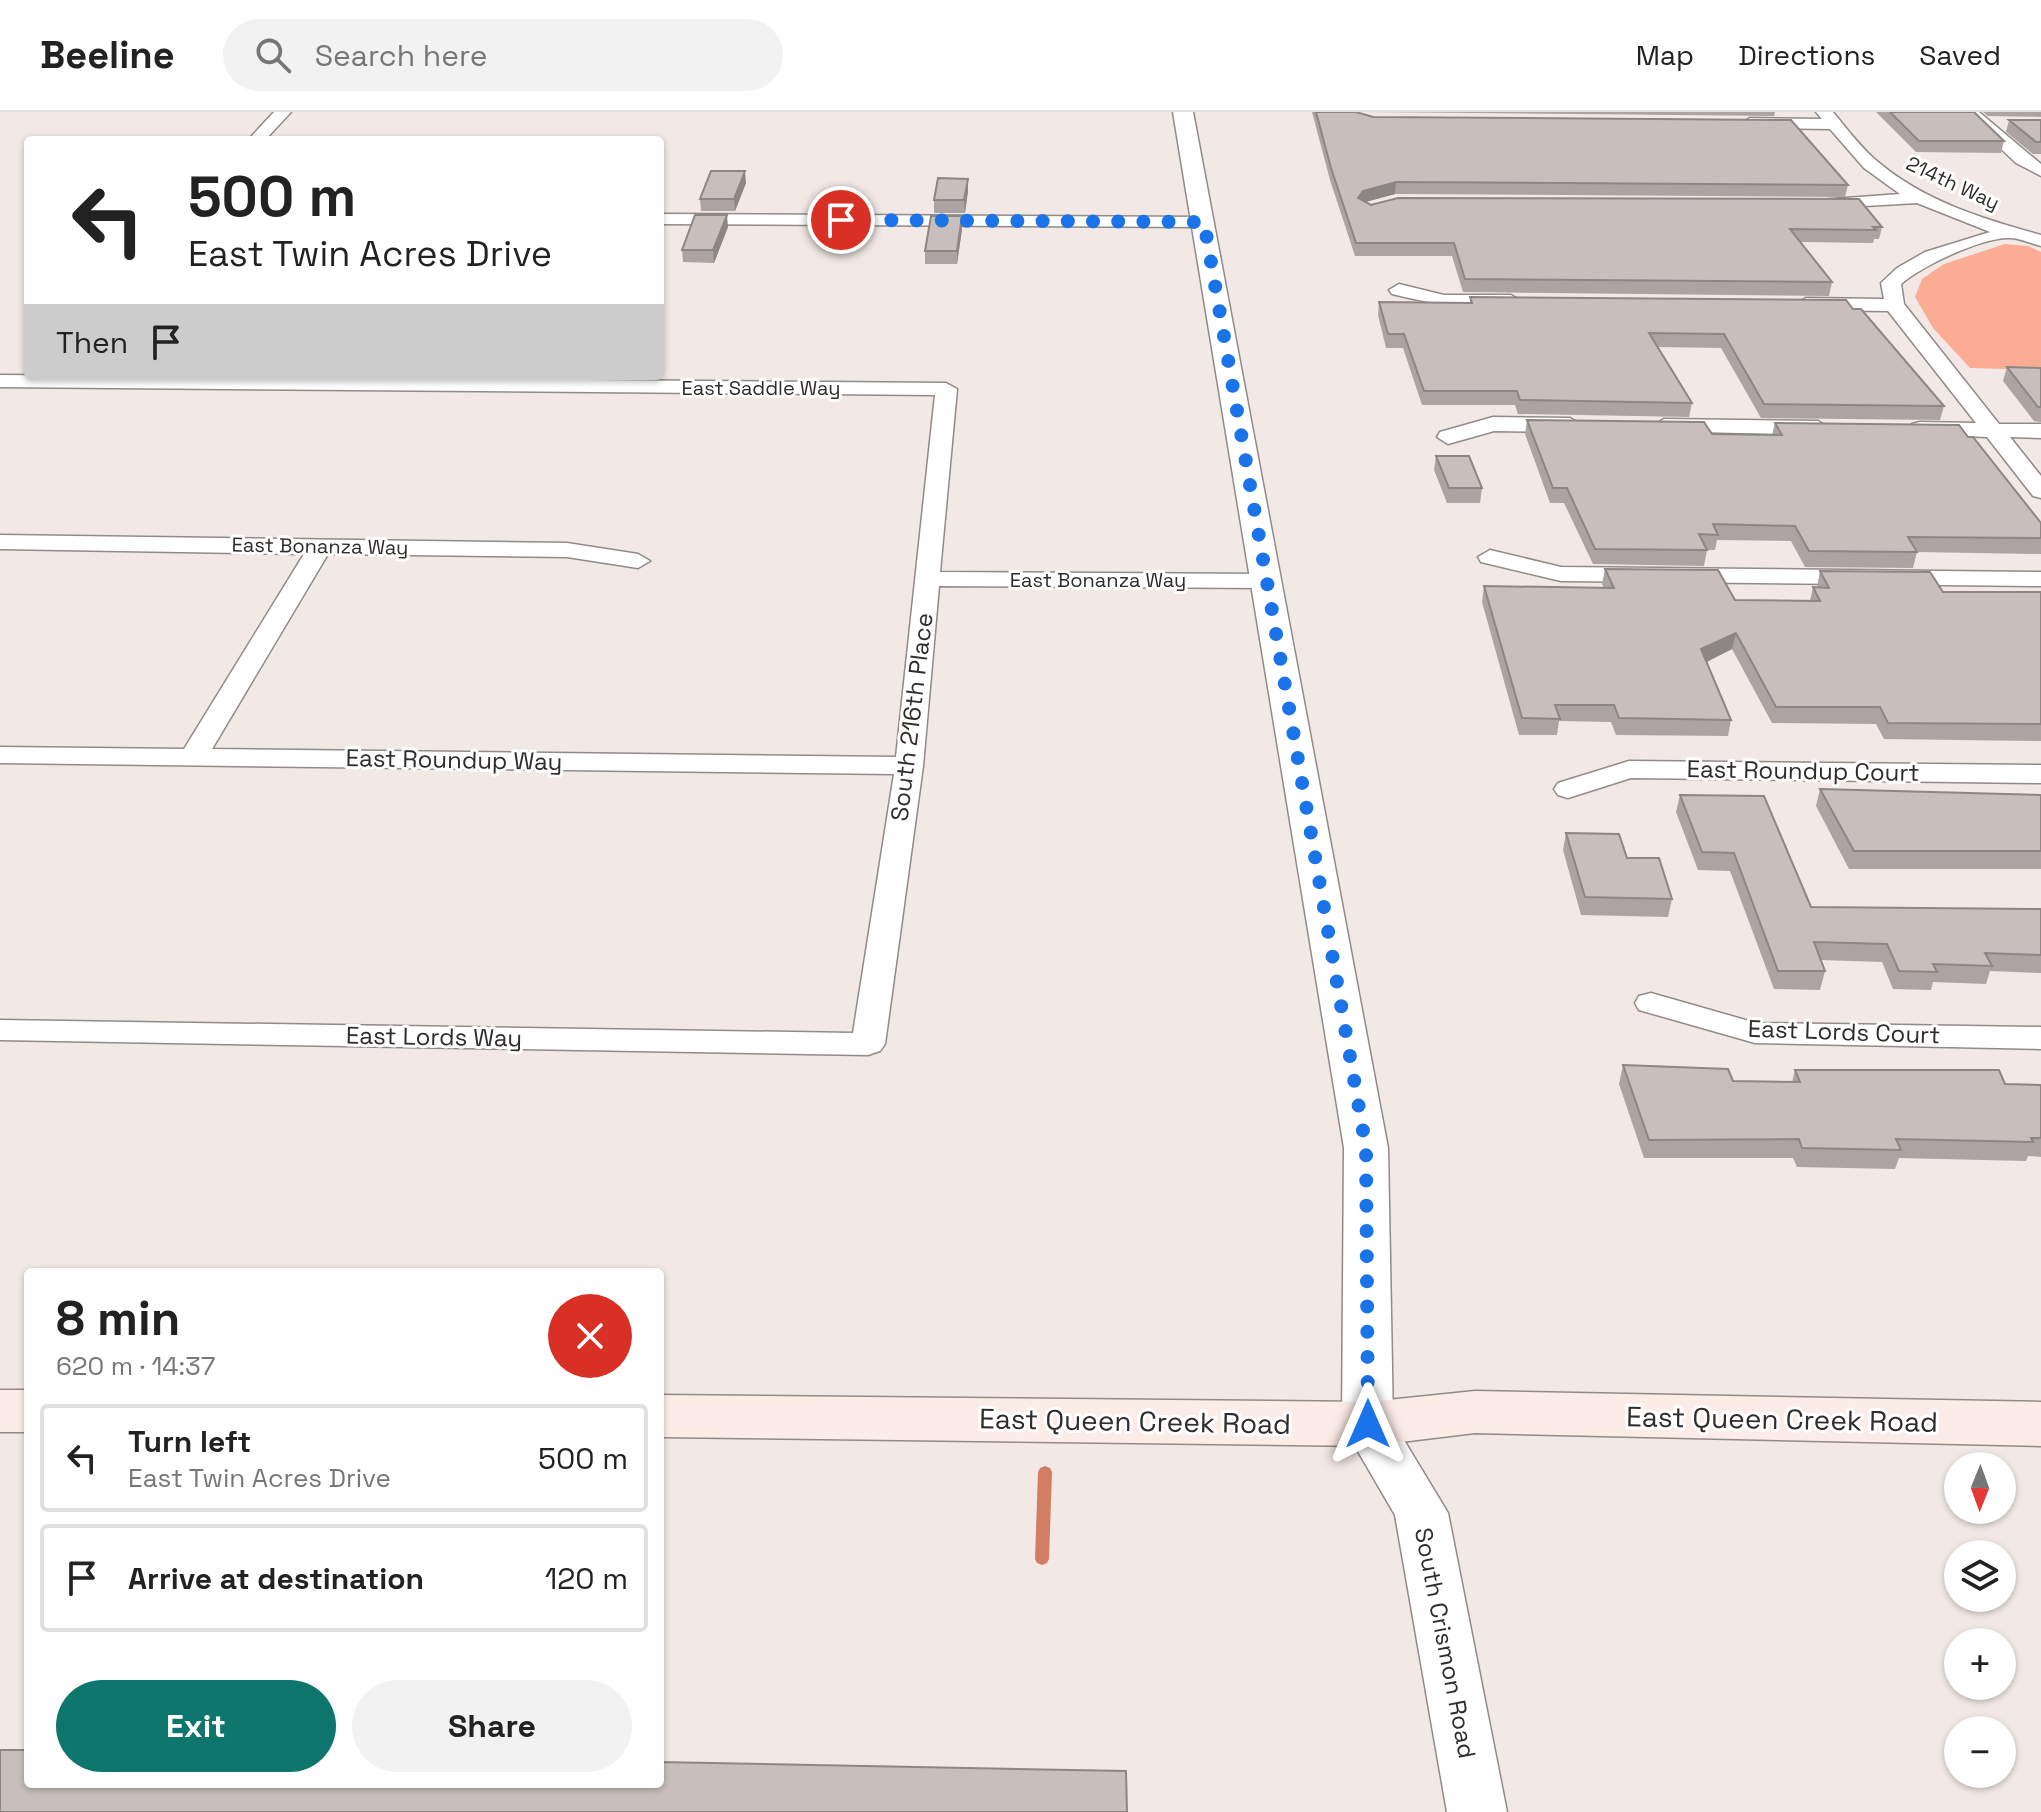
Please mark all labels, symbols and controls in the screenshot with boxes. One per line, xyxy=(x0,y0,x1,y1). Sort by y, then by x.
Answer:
search box xyxy=(223,19,783,91)
text: Beeline xyxy=(40,31,175,79)
icon: search xyxy=(251,33,295,77)
text: Search here xyxy=(315,36,488,75)
text: Map xyxy=(1636,37,1694,73)
text: Directions xyxy=(1738,37,1875,73)
text: Saved xyxy=(1919,37,2001,73)
street label: 214th Way xyxy=(1902,150,2004,216)
text: 500 m xyxy=(188,161,356,232)
icon: left xyxy=(56,168,160,272)
pin xyxy=(807,186,875,254)
icon: arrive xyxy=(819,198,863,242)
text: East Twin Acres Drive xyxy=(188,231,552,277)
icon: arrive xyxy=(144,320,188,364)
text: Then xyxy=(56,323,128,362)
street label: East Saddle Way xyxy=(681,375,841,401)
street label: East Bonanza Way xyxy=(231,531,409,561)
street label: East Bonanza Way xyxy=(1010,567,1186,593)
street label: South 216th Place xyxy=(883,611,940,823)
street label: East Roundup Way xyxy=(345,742,563,777)
street label: East Roundup Court xyxy=(1686,753,1920,788)
street label: East Lords Court xyxy=(1747,1013,1941,1050)
street label: East Lords Way xyxy=(346,1019,522,1054)
text: 8 min xyxy=(56,1288,180,1349)
button: close xyxy=(548,1294,632,1378)
text: 620 m · 14:37 xyxy=(56,1349,215,1383)
position arrow xyxy=(1326,1382,1410,1466)
street label: East Queen Creek Road xyxy=(1626,1398,1938,1440)
street label: East Queen Creek Road xyxy=(979,1400,1291,1442)
text: Turn left xyxy=(128,1422,251,1461)
icon: left xyxy=(60,1436,104,1480)
text: 500 m xyxy=(538,1439,628,1478)
north arrow xyxy=(1944,1452,2016,1524)
map controls xyxy=(1944,1452,2016,1788)
text: East Twin Acres Drive xyxy=(128,1461,391,1495)
street label: South Crismon Road xyxy=(1408,1525,1483,1761)
button: layers xyxy=(1944,1540,2016,1612)
icon: arrive xyxy=(60,1556,104,1600)
text: Arrive at destination xyxy=(128,1559,424,1598)
text: 120 m xyxy=(545,1559,628,1598)
button: + xyxy=(1944,1628,2016,1700)
button: Exit xyxy=(56,1680,336,1772)
button: Share xyxy=(352,1680,632,1772)
button: − xyxy=(1944,1716,2016,1788)

